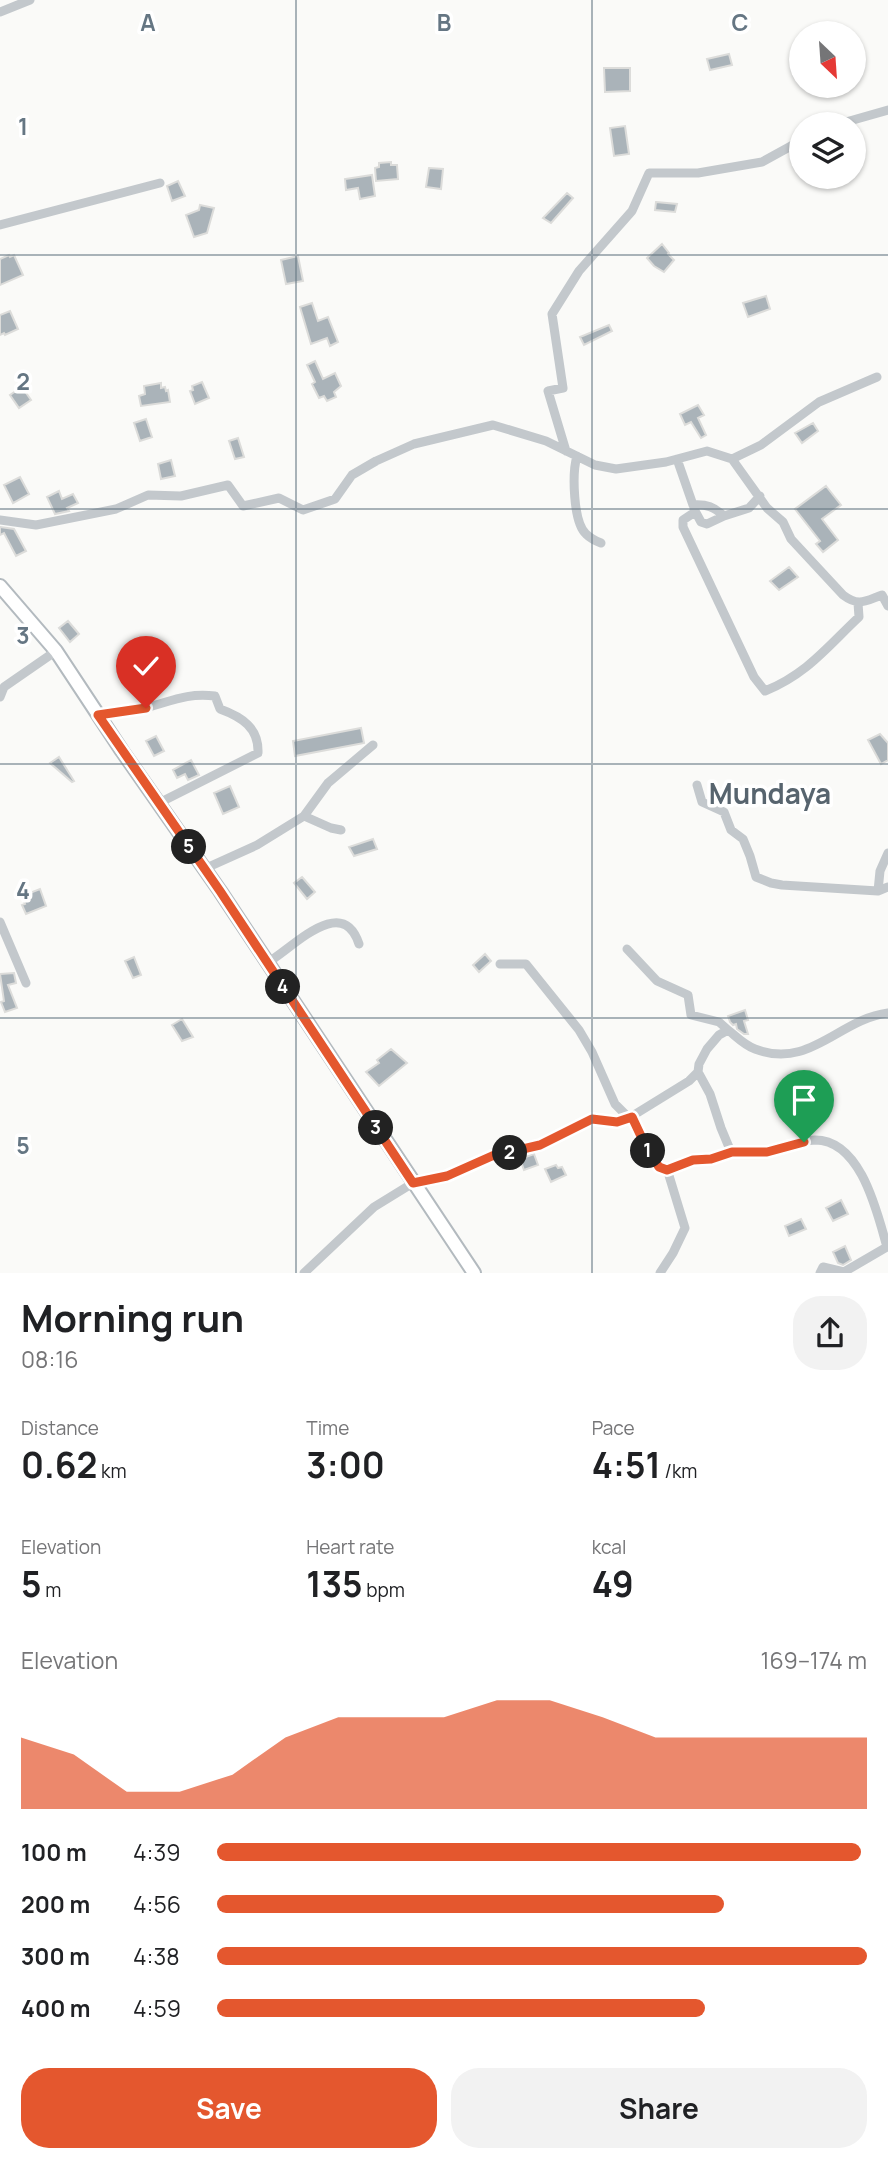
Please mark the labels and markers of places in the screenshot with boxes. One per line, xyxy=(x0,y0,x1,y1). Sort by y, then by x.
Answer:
pin xyxy=(116,636,176,708)
pin: 5 xyxy=(172,830,206,864)
pin: 4 xyxy=(266,970,300,1004)
pin xyxy=(774,1070,834,1142)
pin: 3 xyxy=(358,1110,394,1146)
pin: 1 xyxy=(630,1134,666,1168)
pin: 2 xyxy=(492,1136,528,1170)

